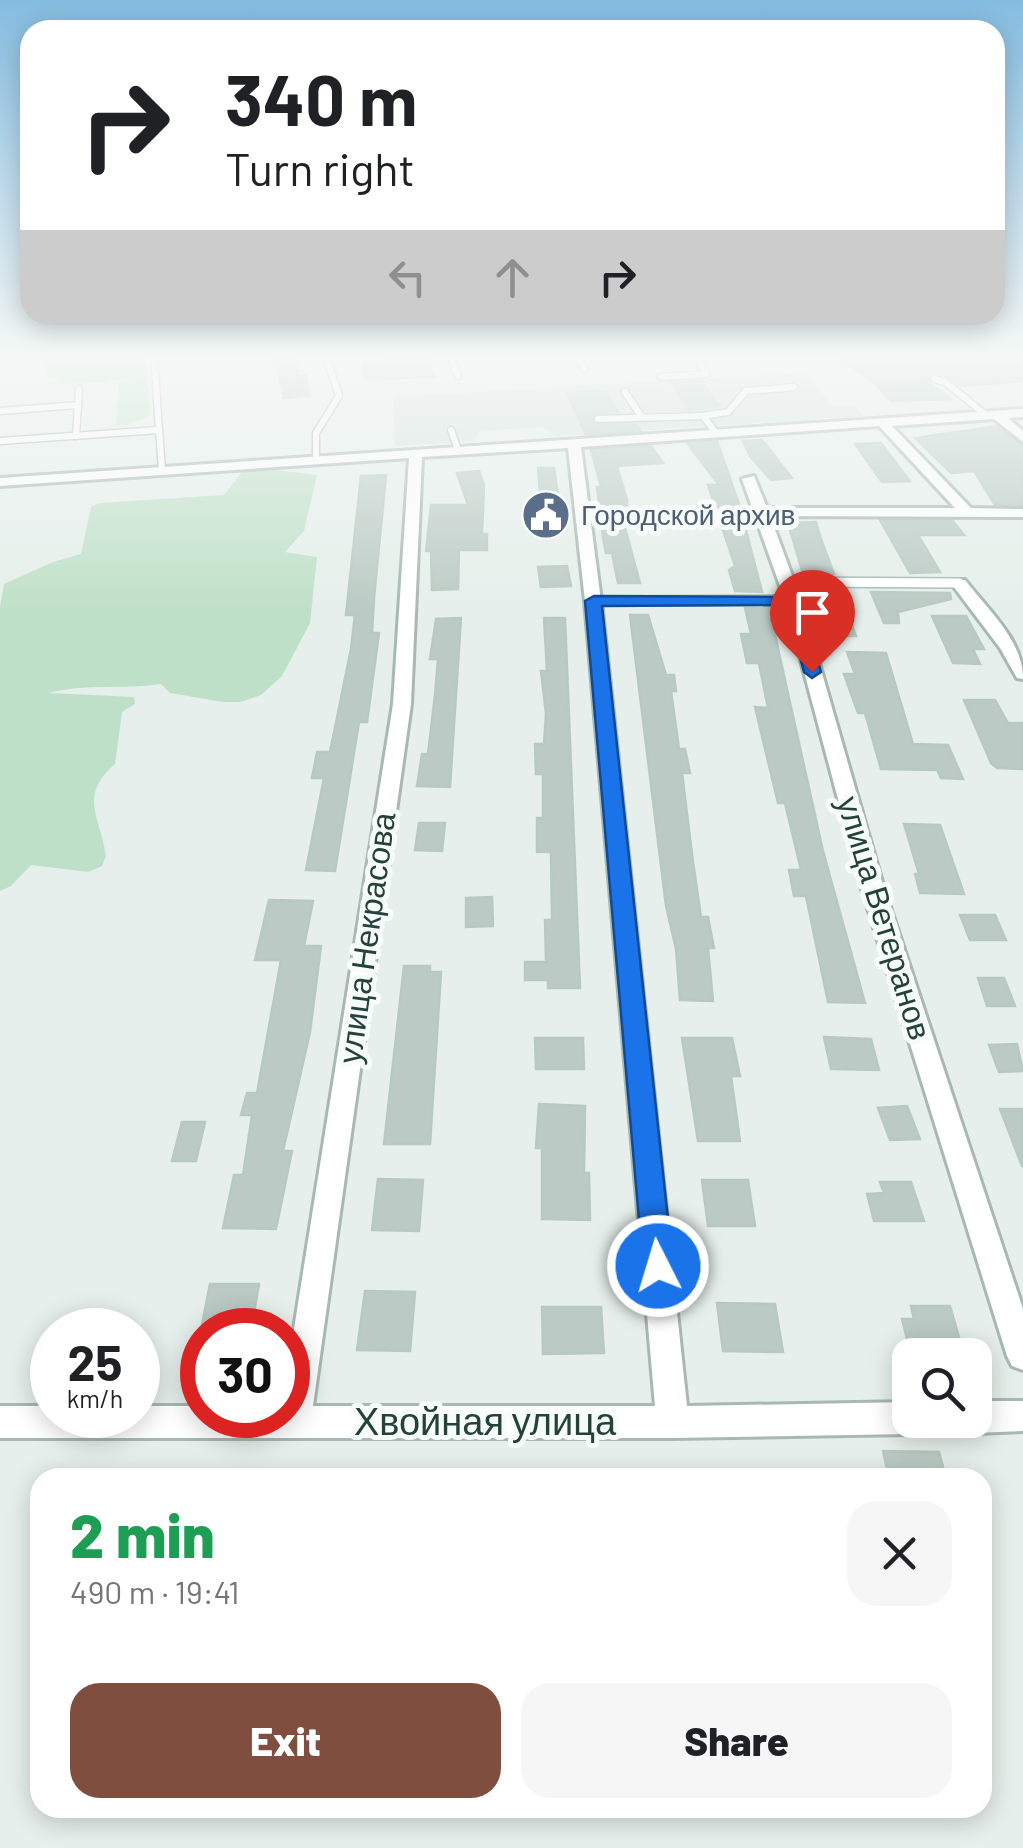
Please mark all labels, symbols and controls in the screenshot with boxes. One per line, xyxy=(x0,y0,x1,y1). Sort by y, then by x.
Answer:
text: 340 m xyxy=(225,56,418,140)
icon: right xyxy=(60,60,190,190)
text: Turn right xyxy=(225,141,415,195)
icon: left xyxy=(380,250,435,305)
icon: ahead xyxy=(485,250,540,305)
icon: right xyxy=(590,250,645,305)
public building icon: Городской архив xyxy=(520,489,572,541)
place label: Городской архив xyxy=(581,497,795,531)
pin xyxy=(770,570,855,673)
icon: arrive xyxy=(785,585,840,640)
street label: улица Ветеранов xyxy=(830,791,941,1044)
street label: улица Некрасова xyxy=(329,809,402,1066)
position arrow xyxy=(606,1214,710,1318)
speed limit sign: 30 xyxy=(180,1308,310,1438)
text: 25 xyxy=(68,1331,122,1391)
map controls xyxy=(892,1338,992,1438)
button: search xyxy=(892,1338,992,1438)
text: km/h xyxy=(67,1383,123,1413)
street label: Хвойная улица xyxy=(354,1397,617,1443)
text: 2 min xyxy=(70,1498,215,1570)
button: close xyxy=(847,1501,952,1606)
text: 490 m · 19:41 xyxy=(70,1572,239,1610)
button: Exit xyxy=(70,1683,501,1798)
button: Share xyxy=(521,1683,952,1798)

